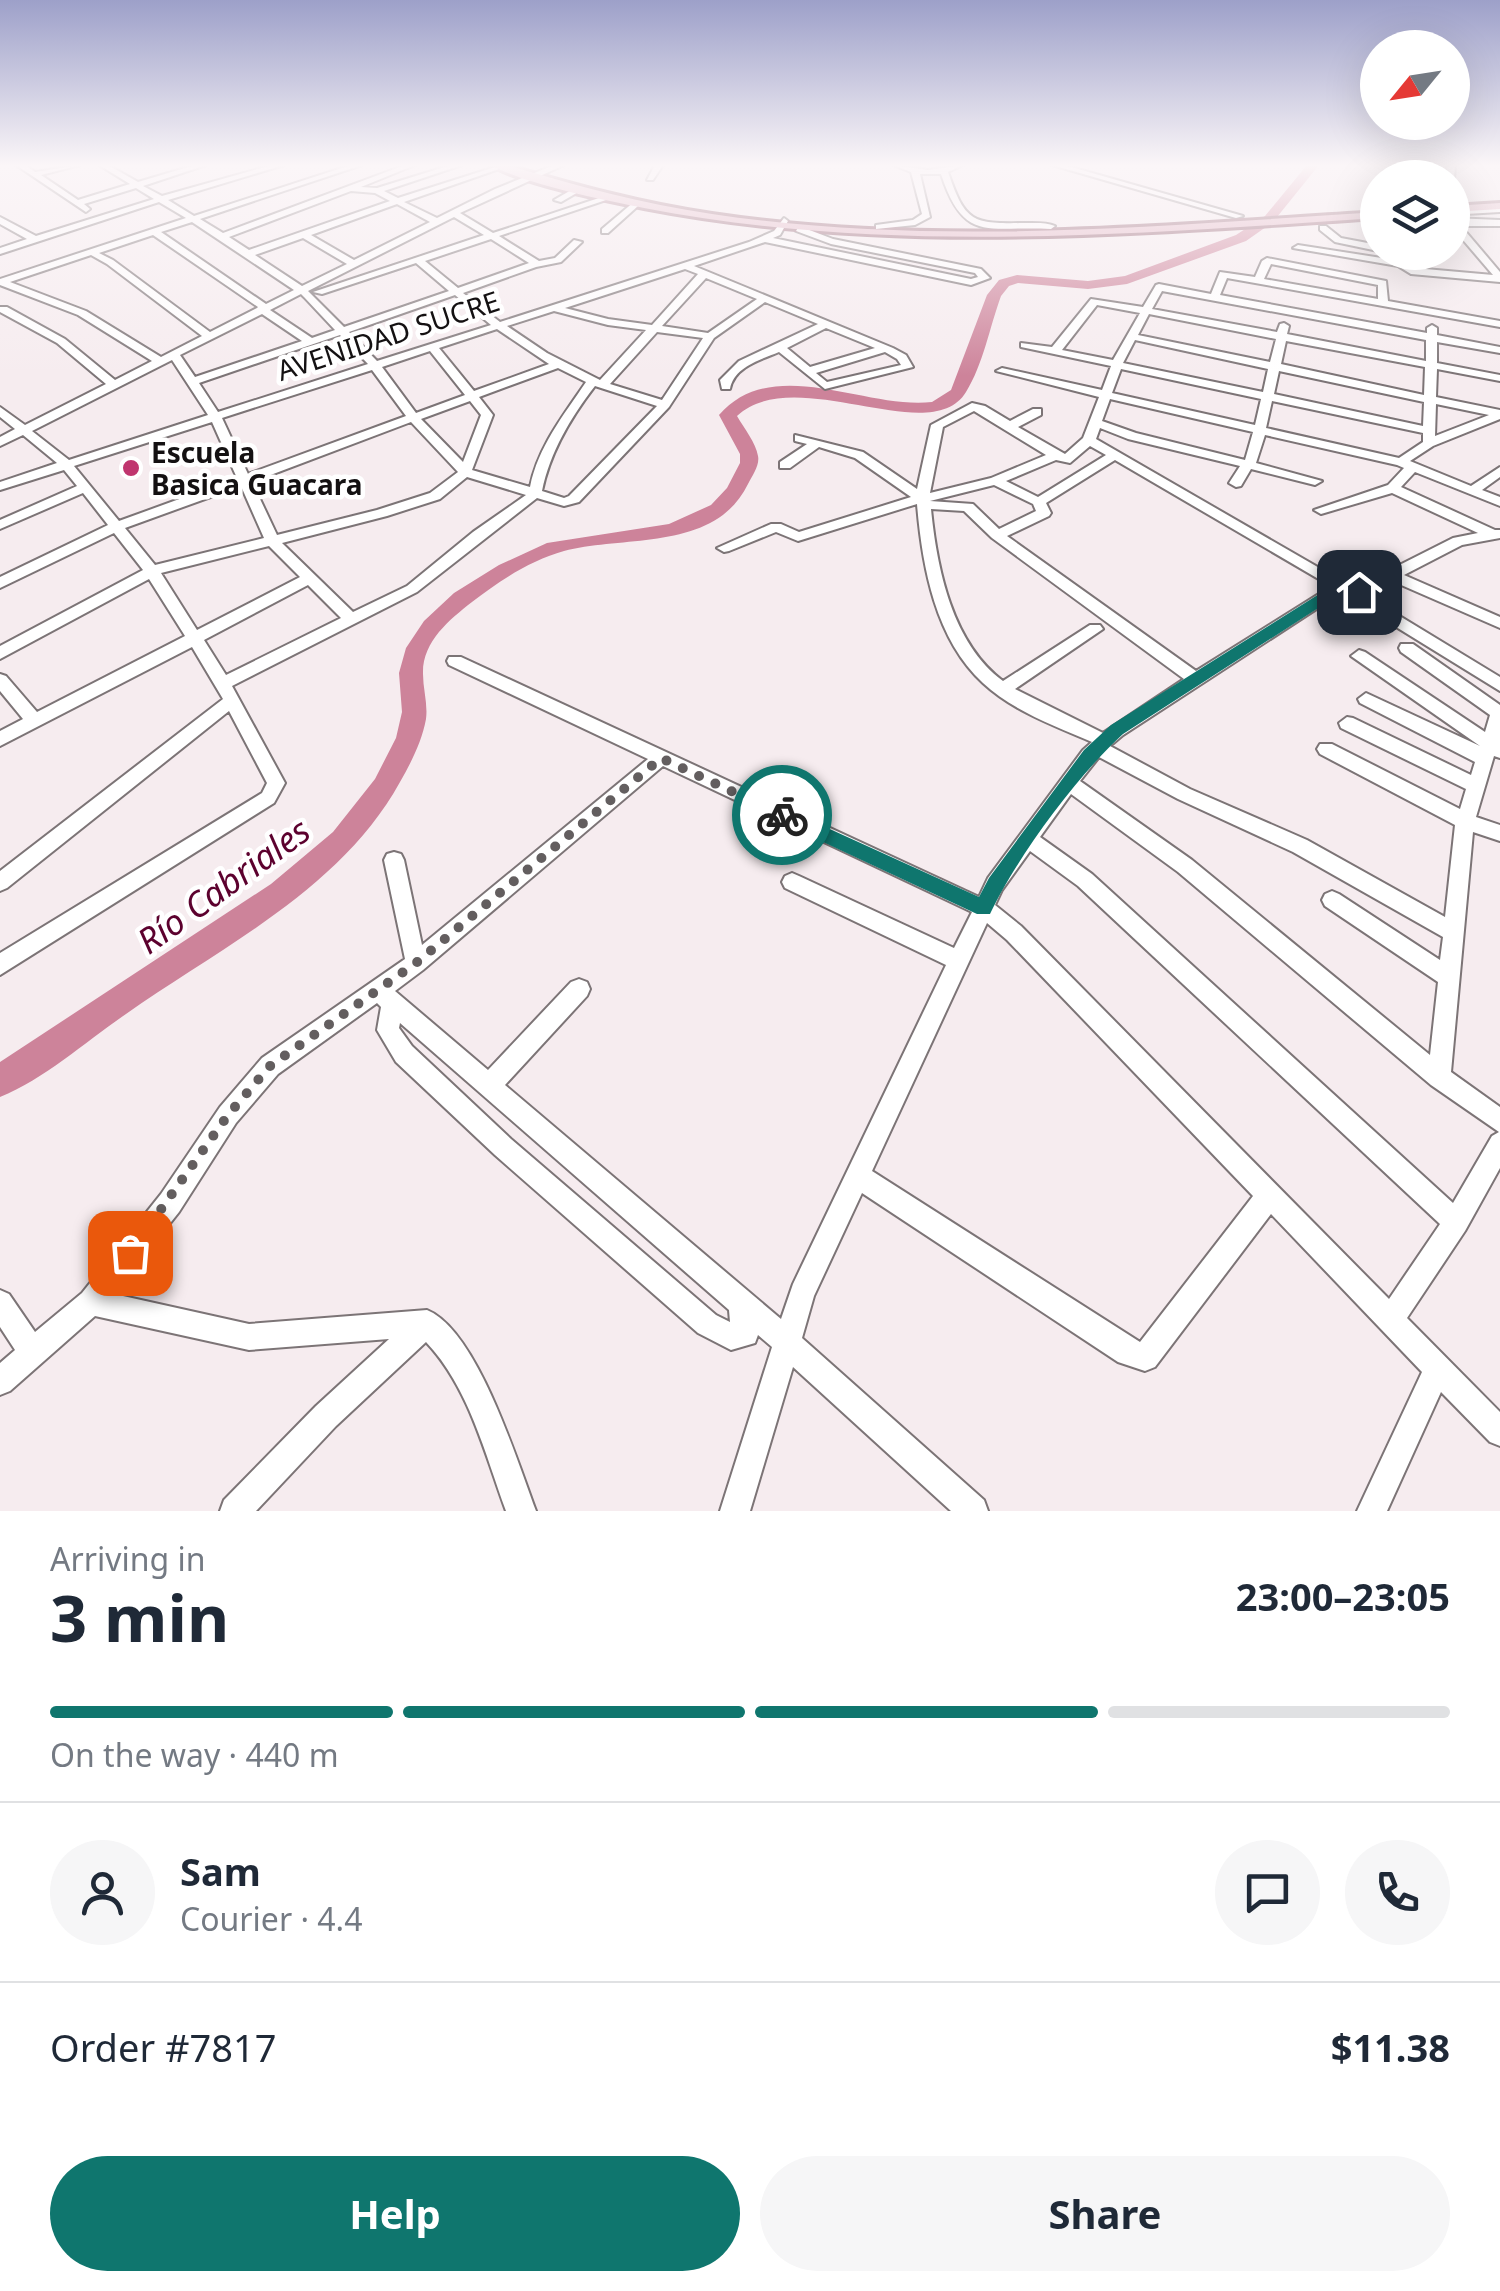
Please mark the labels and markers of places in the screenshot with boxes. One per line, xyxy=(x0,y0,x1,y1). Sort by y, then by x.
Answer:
place label: Escuela Basica Guacara xyxy=(151,433,363,503)
marker: Escuela Basica Guacara xyxy=(120,457,142,479)
pin xyxy=(1317,550,1402,635)
pin xyxy=(88,1211,173,1296)

